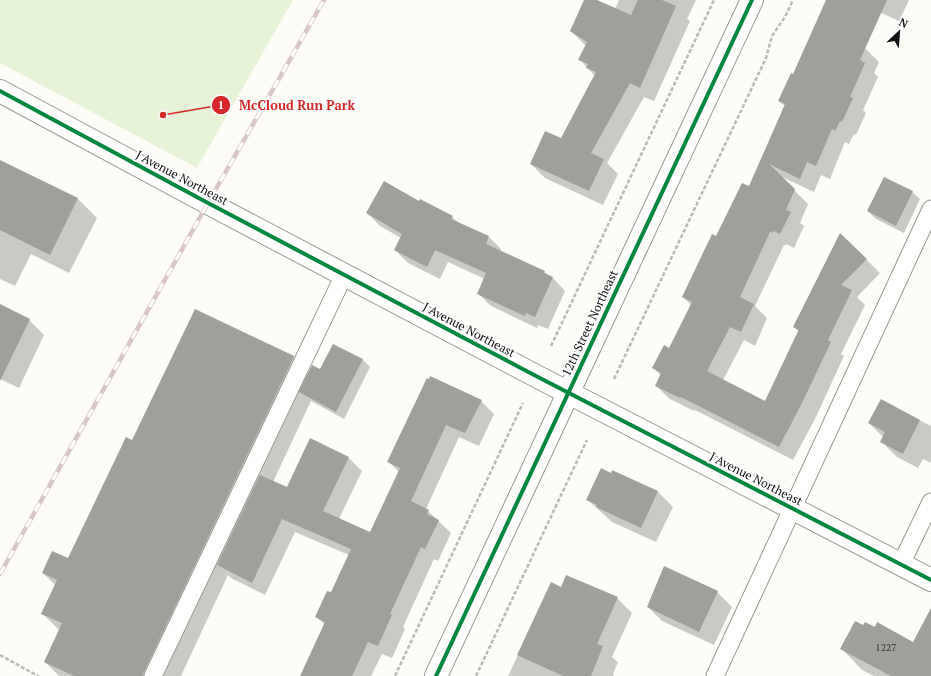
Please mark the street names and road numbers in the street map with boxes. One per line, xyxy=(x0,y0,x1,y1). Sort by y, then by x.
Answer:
street label: J Avenue Northeast xyxy=(134,147,231,208)
street label: 12th Street Northeast xyxy=(558,267,621,378)
street label: J Avenue Northeast xyxy=(421,299,518,360)
street label: J Avenue Northeast xyxy=(707,449,806,509)

